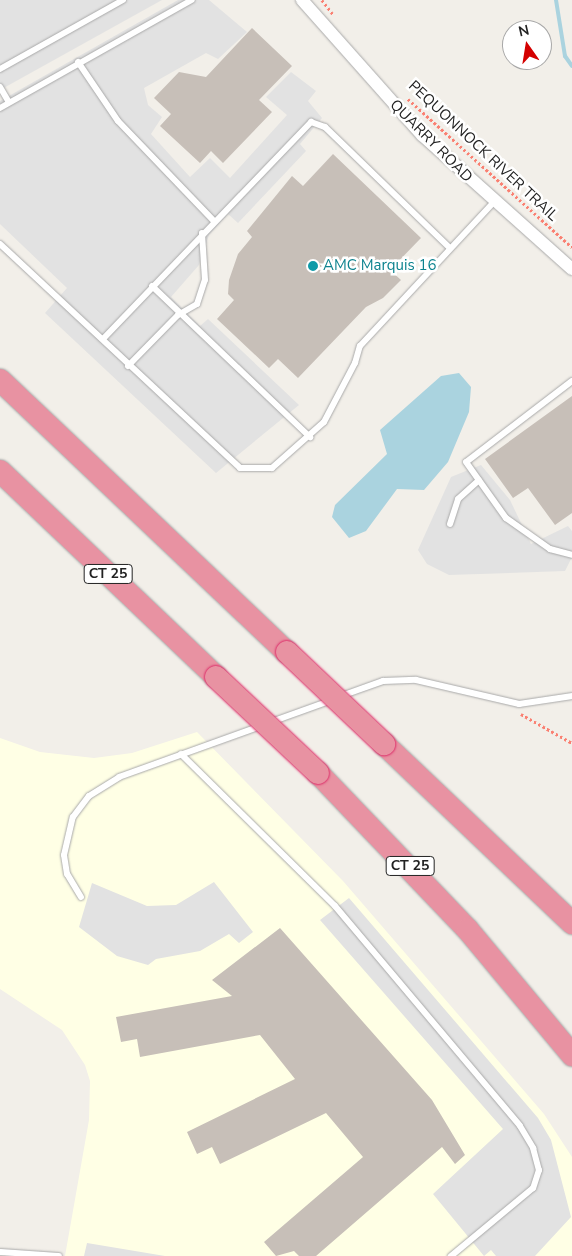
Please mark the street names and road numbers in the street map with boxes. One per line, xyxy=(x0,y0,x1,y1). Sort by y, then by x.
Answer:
street label: PEQUONNOCK RIVER TRAIL xyxy=(405,77,561,225)
street label: QUARRY ROAD xyxy=(386,96,476,186)
road number: CT 25 xyxy=(83,562,133,586)
road number: CT 25 xyxy=(385,854,435,878)

